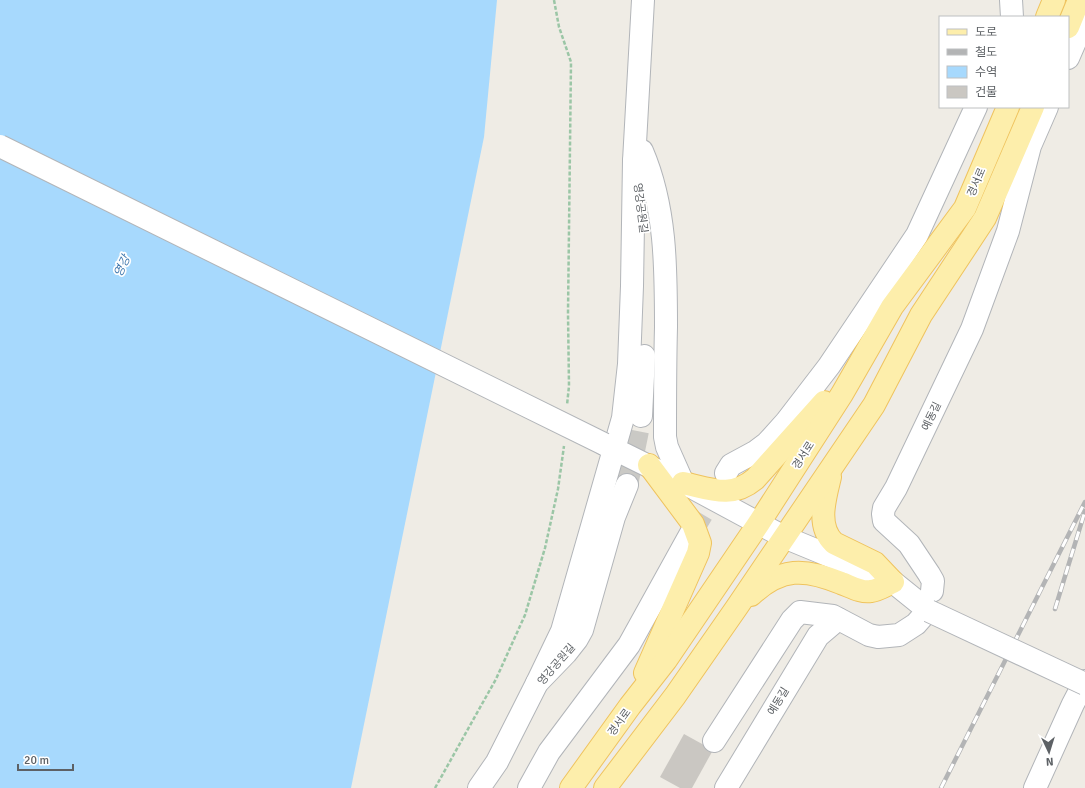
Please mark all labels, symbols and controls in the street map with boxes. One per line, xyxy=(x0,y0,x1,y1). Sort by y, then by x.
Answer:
legend xyxy=(939,16,1069,108)
text: 도로 xyxy=(975,25,997,40)
text: 철도 xyxy=(975,45,997,60)
text: 수역 xyxy=(975,65,997,80)
text: 건물 xyxy=(975,85,997,100)
street label: 경서로 xyxy=(965,166,988,199)
street label: 영강공원길 xyxy=(631,182,650,234)
water label: 영강 xyxy=(111,251,135,279)
street label: 예동길 xyxy=(919,400,944,433)
street label: 경서로 xyxy=(790,439,817,472)
street label: 영강공원길 xyxy=(535,641,578,688)
street label: 예동길 xyxy=(765,685,792,718)
street label: 경서로 xyxy=(605,706,634,738)
north arrow xyxy=(1029,732,1069,772)
scale bar xyxy=(18,746,73,772)
text: 20 m xyxy=(24,753,49,768)
text: N xyxy=(1045,755,1054,768)

